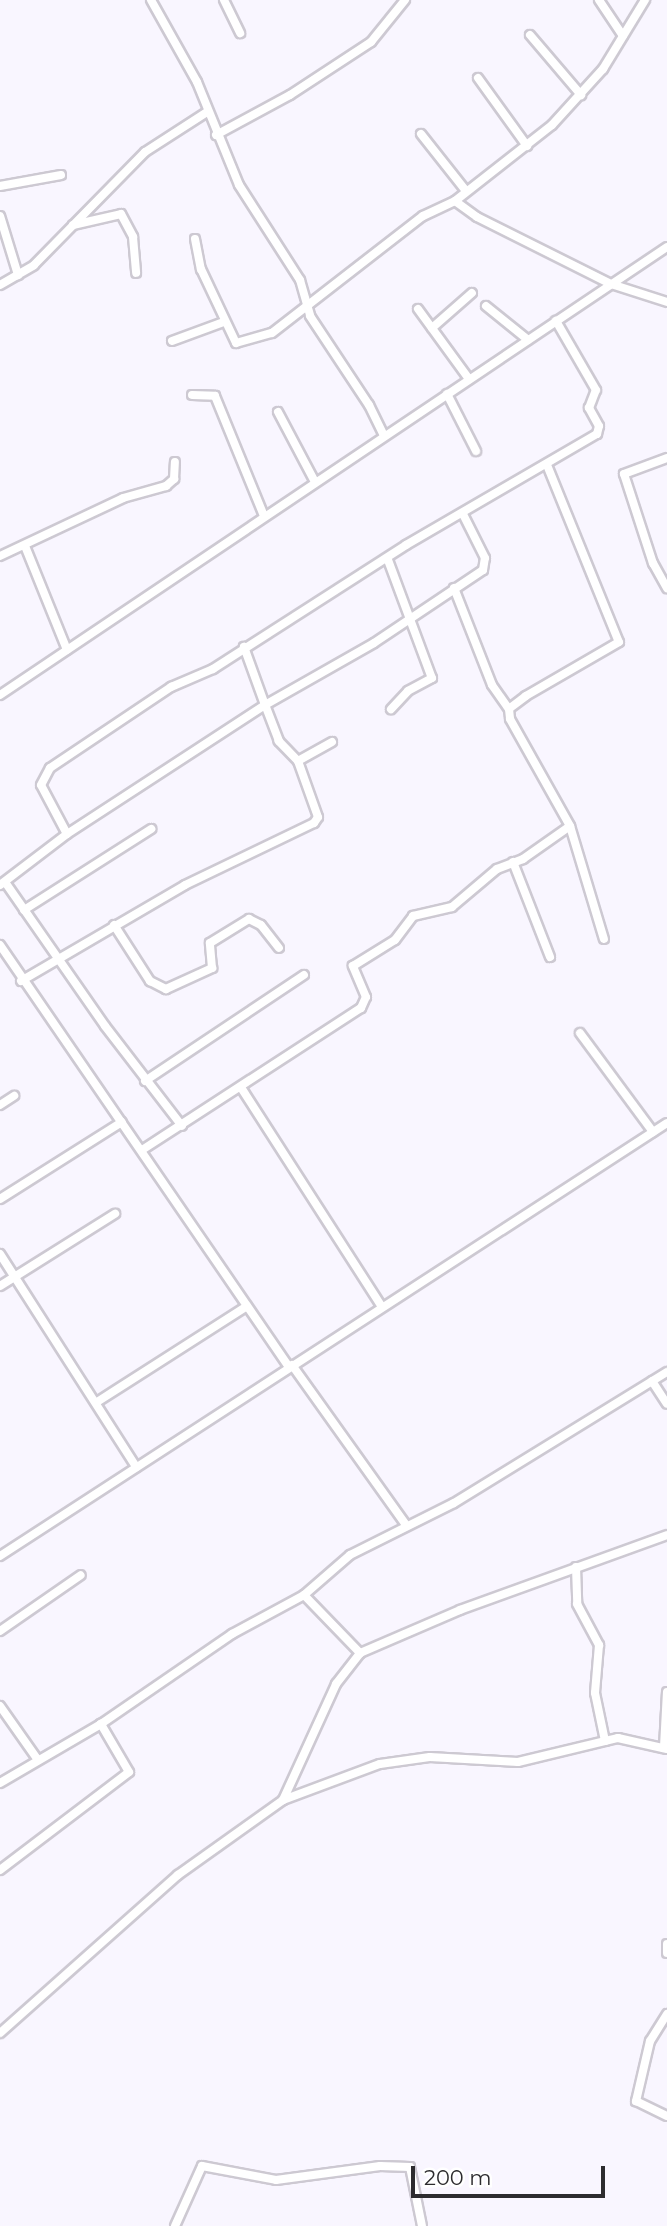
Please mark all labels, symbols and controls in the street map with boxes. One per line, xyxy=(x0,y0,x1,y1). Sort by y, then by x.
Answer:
scale bar xyxy=(415,2152,609,2196)
text: 200 m xyxy=(424,2165,491,2190)

